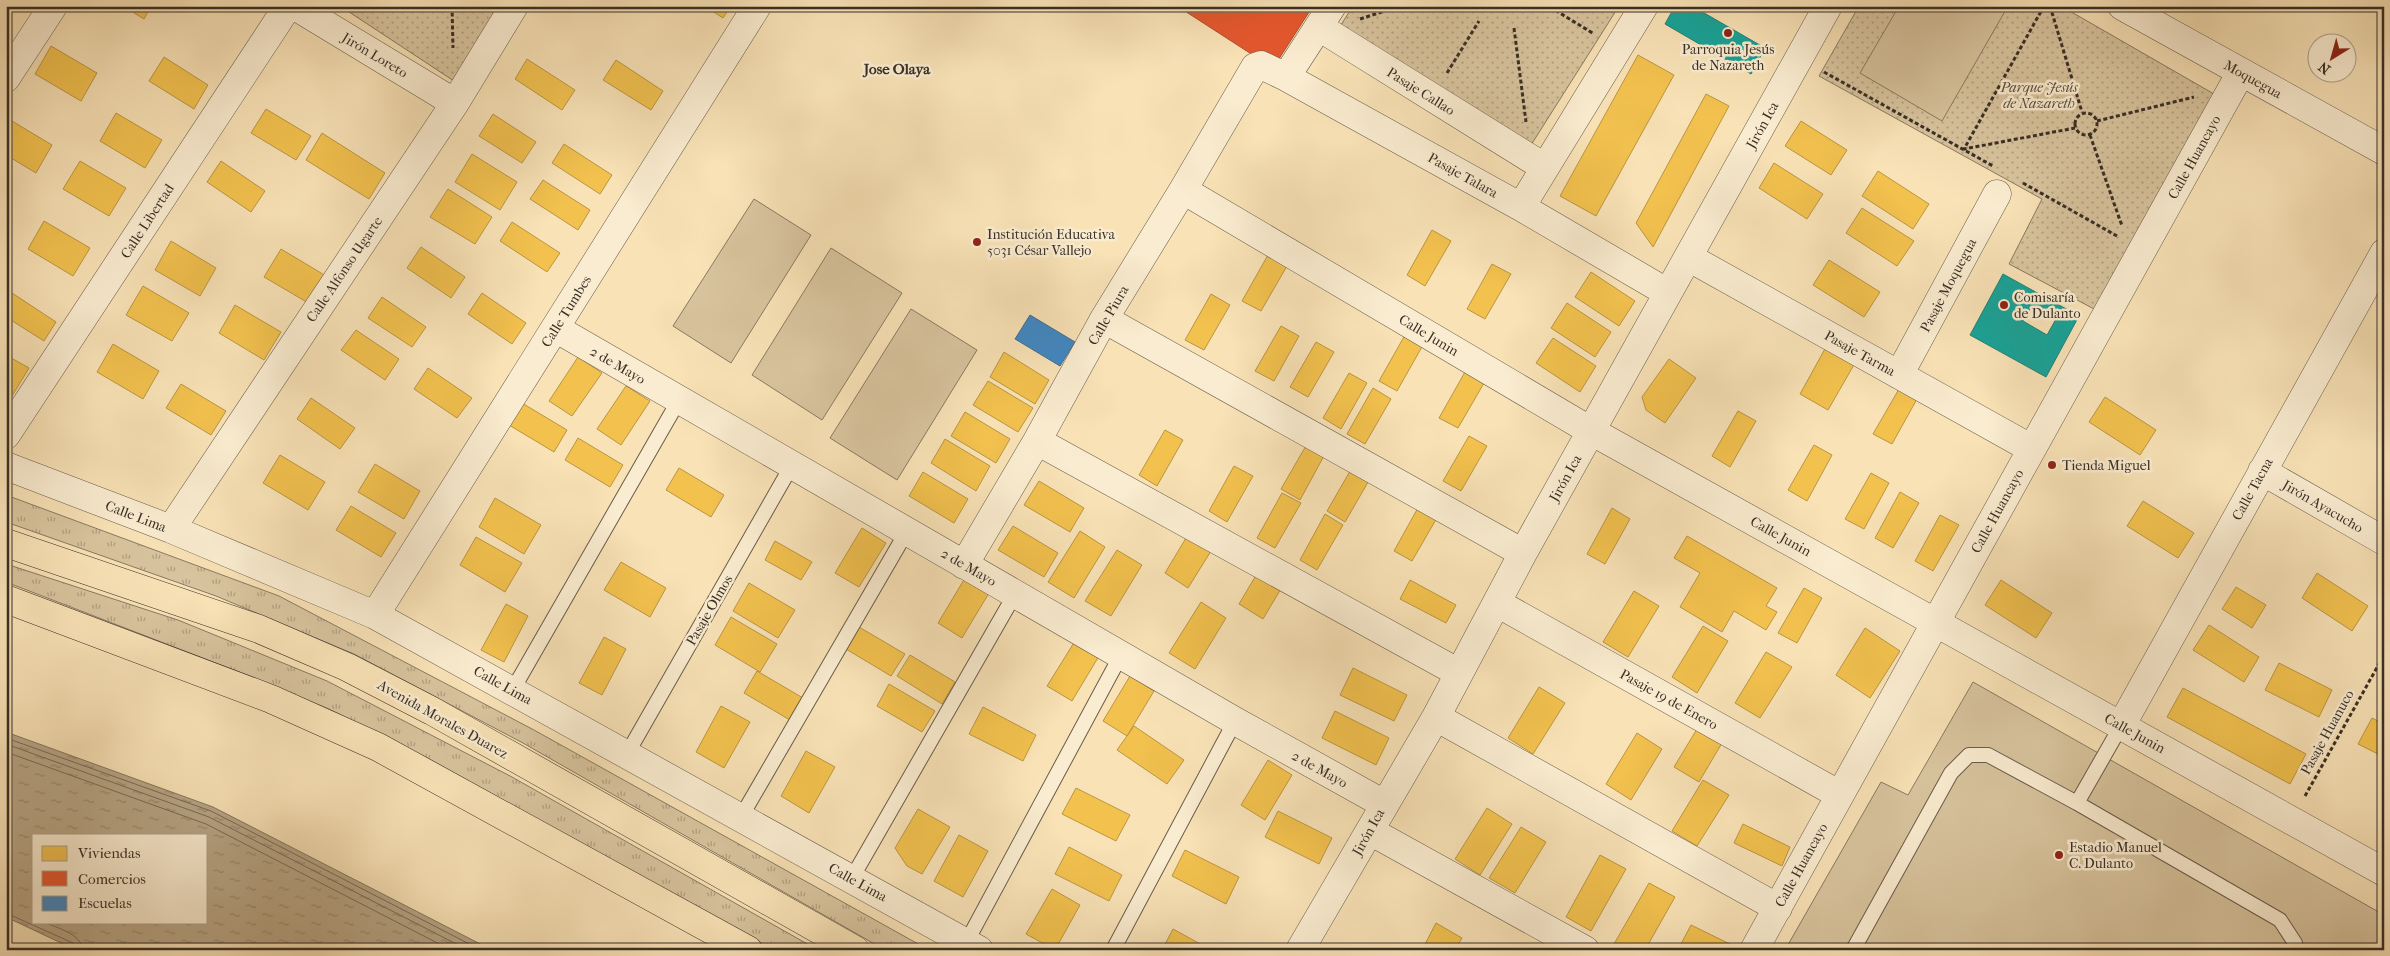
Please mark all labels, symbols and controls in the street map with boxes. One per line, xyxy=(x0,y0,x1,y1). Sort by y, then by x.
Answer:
marker: Parroquia Jesús de Nazareth xyxy=(1722,27,1734,39)
street label: Jirón Loreto xyxy=(338,29,411,82)
north arrow xyxy=(2308,32,2358,82)
place label: Parroquia Jesús de Nazareth xyxy=(1682,41,1774,74)
street label: Moquegua xyxy=(2221,57,2285,103)
text: N xyxy=(2315,58,2334,78)
district label: Jose Olaya xyxy=(862,60,931,78)
street label: Pasaje Callao xyxy=(1384,64,1458,119)
park label: Parque Jesús de Nazareth xyxy=(1999,79,2078,112)
street label: Jirón Ica xyxy=(1742,98,1783,153)
street label: Calle Huancayo xyxy=(2164,112,2225,202)
street label: Pasaje Talara xyxy=(1425,149,1501,202)
street label: Calle Libertad xyxy=(117,181,178,262)
street label: Calle Alfonso Ugarte xyxy=(303,213,386,325)
place label: Institución Educativa 5031 César Vallejo xyxy=(987,226,1115,259)
street label: Pasaje Moquegua xyxy=(1917,235,1981,335)
marker: Institución Educativa 5031 César Vallejo xyxy=(971,236,983,248)
street label: Calle Tumbes xyxy=(538,272,595,350)
street label: Calle Piura xyxy=(1085,282,1133,348)
place label: Comisaría de Dulanto xyxy=(2014,289,2081,322)
marker: Comisaría de Dulanto xyxy=(1998,299,2010,311)
street label: Calle Junin xyxy=(1396,311,1462,360)
street label: Pasaje Tarma xyxy=(1821,327,1899,380)
street label: 2 de Mayo xyxy=(587,343,648,388)
street label: Jirón Ica xyxy=(1545,451,1586,506)
street label: Calle Tacna xyxy=(2228,455,2277,524)
place label: Tienda Miguel xyxy=(2062,457,2151,474)
marker: Tienda Miguel xyxy=(2046,459,2058,471)
street label: Calle Huancayo xyxy=(1967,466,2028,556)
street label: Jirón Ayacucho xyxy=(2278,476,2366,536)
street label: Calle Lima xyxy=(103,497,169,536)
street label: Calle Junin xyxy=(1747,513,1814,560)
street label: 2 de Mayo xyxy=(938,545,999,590)
street label: Pasaje Olmos xyxy=(682,572,736,649)
street label: Calle Lima xyxy=(471,662,535,709)
street label: Pasaje 19 de Enero xyxy=(1617,666,1721,733)
street label: Avenida Morales Duarez xyxy=(374,676,511,762)
street label: Pasaje Huanuco xyxy=(2297,687,2358,778)
street label: Calle Junin xyxy=(2101,710,2168,757)
street label: 2 de Mayo xyxy=(1289,747,1351,792)
street label: Jirón Ica xyxy=(1348,805,1389,860)
street label: Calle Huancayo xyxy=(1771,820,1832,910)
legend xyxy=(32,834,208,924)
place label: Estadio Manuel C. Dulanto xyxy=(2069,839,2162,872)
text: Viviendas xyxy=(77,844,141,862)
marker: Estadio Manuel C. Dulanto xyxy=(2053,849,2065,861)
street label: Calle Lima xyxy=(826,859,890,906)
text: Comercios xyxy=(78,870,146,888)
text: Escuelas xyxy=(78,894,132,912)

